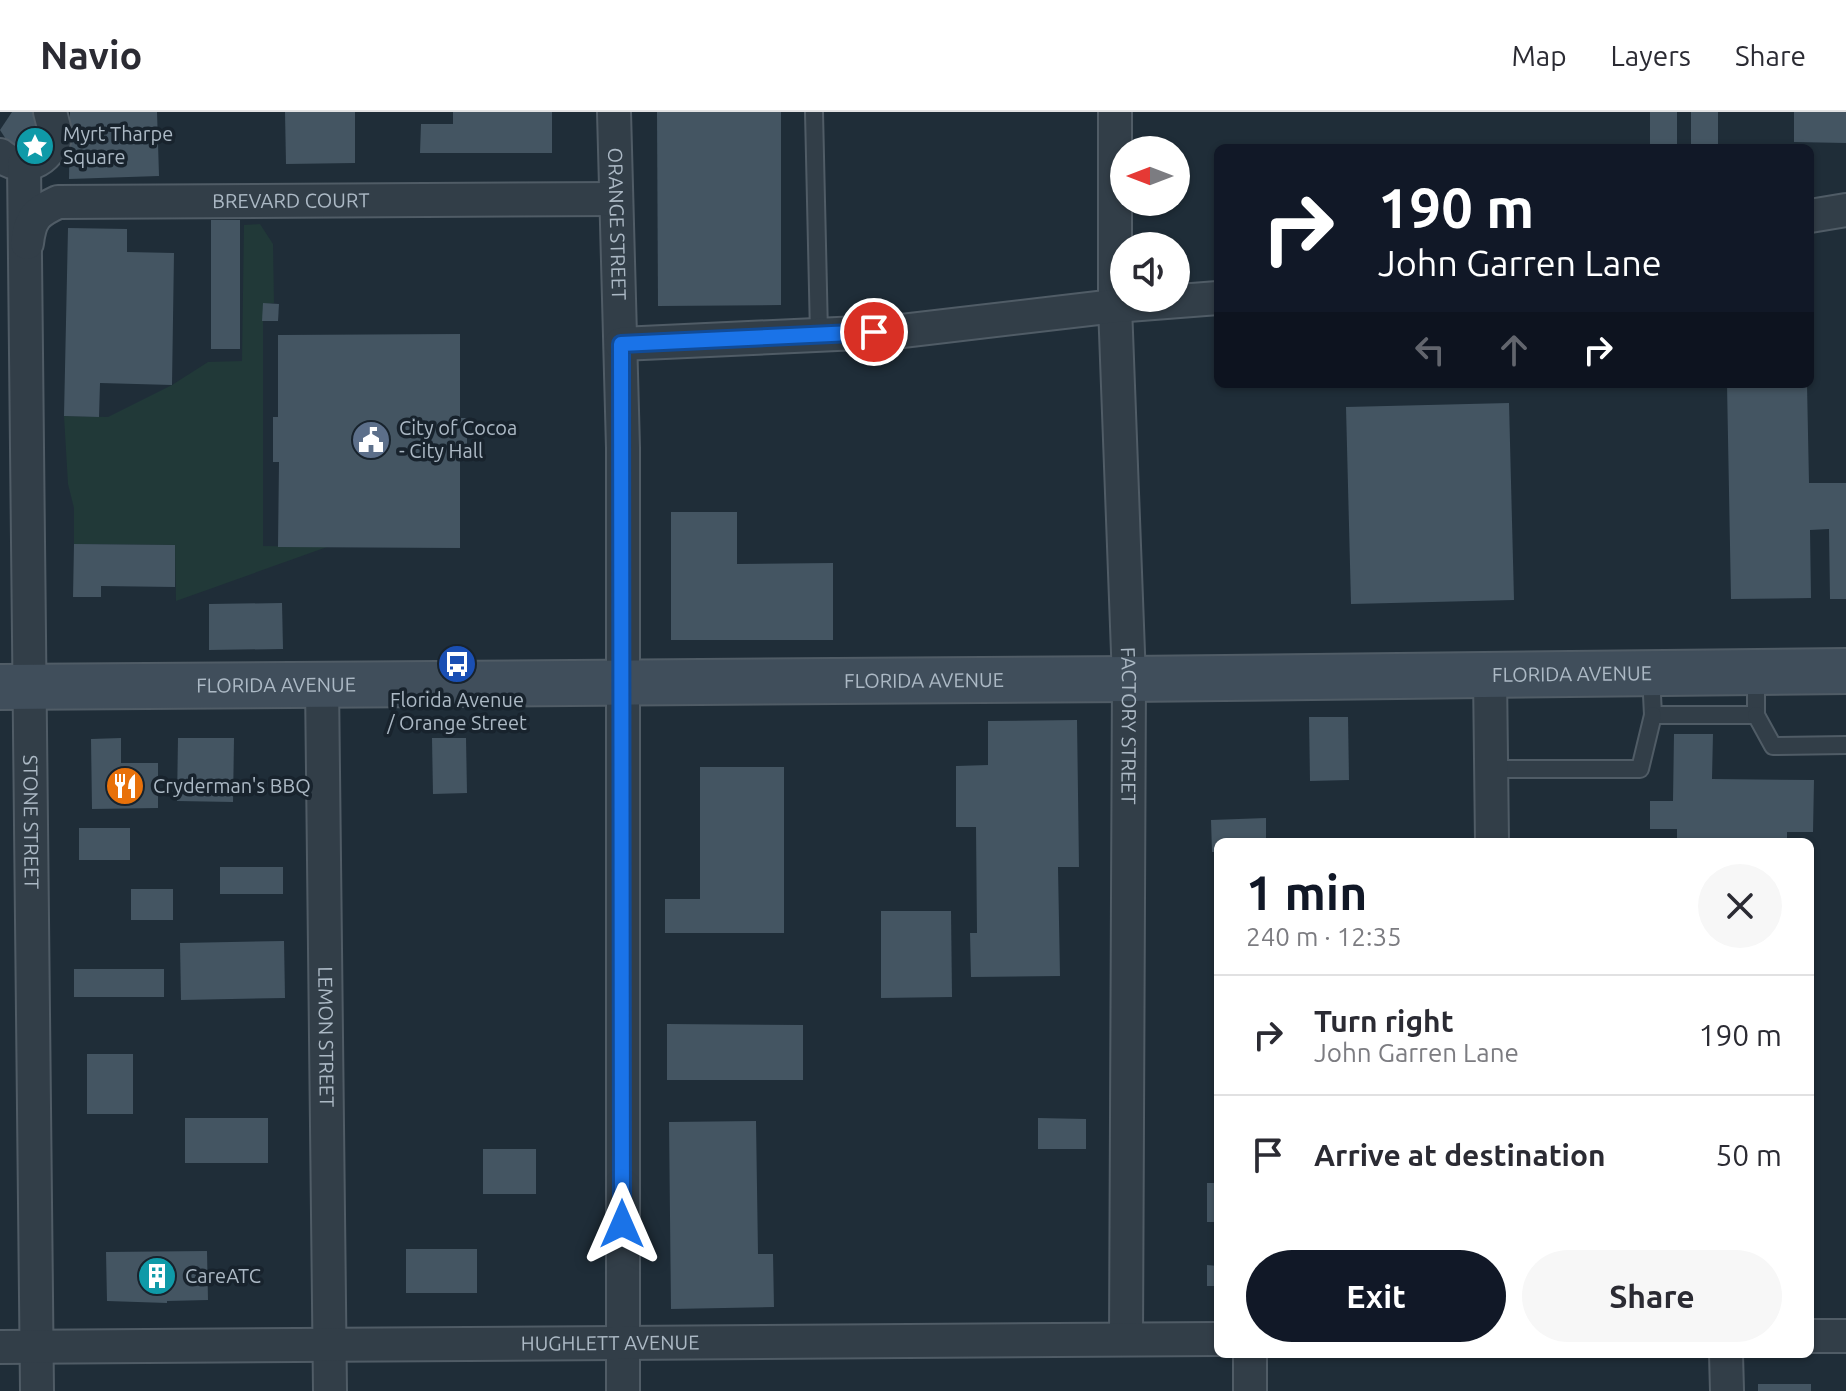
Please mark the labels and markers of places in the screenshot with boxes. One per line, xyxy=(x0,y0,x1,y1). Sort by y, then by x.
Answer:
place label: Myrt Tharpe Square xyxy=(63,122,173,168)
place icon: Myrt Tharpe Square xyxy=(14,125,56,167)
pin xyxy=(840,298,908,366)
place label: City of Cocoa - City Hall xyxy=(399,416,517,462)
public building icon: City of Cocoa - City Hall xyxy=(350,419,392,461)
bus stop icon: Florida Avenue / Orange Street xyxy=(436,643,478,685)
place label: Florida Avenue / Orange Street xyxy=(386,688,527,734)
restaurant icon: Cryderman's BBQ xyxy=(104,765,146,807)
place label: Cryderman's BBQ xyxy=(153,774,311,797)
building icon: CareATC xyxy=(136,1255,178,1297)
place label: CareATC xyxy=(185,1264,261,1287)

